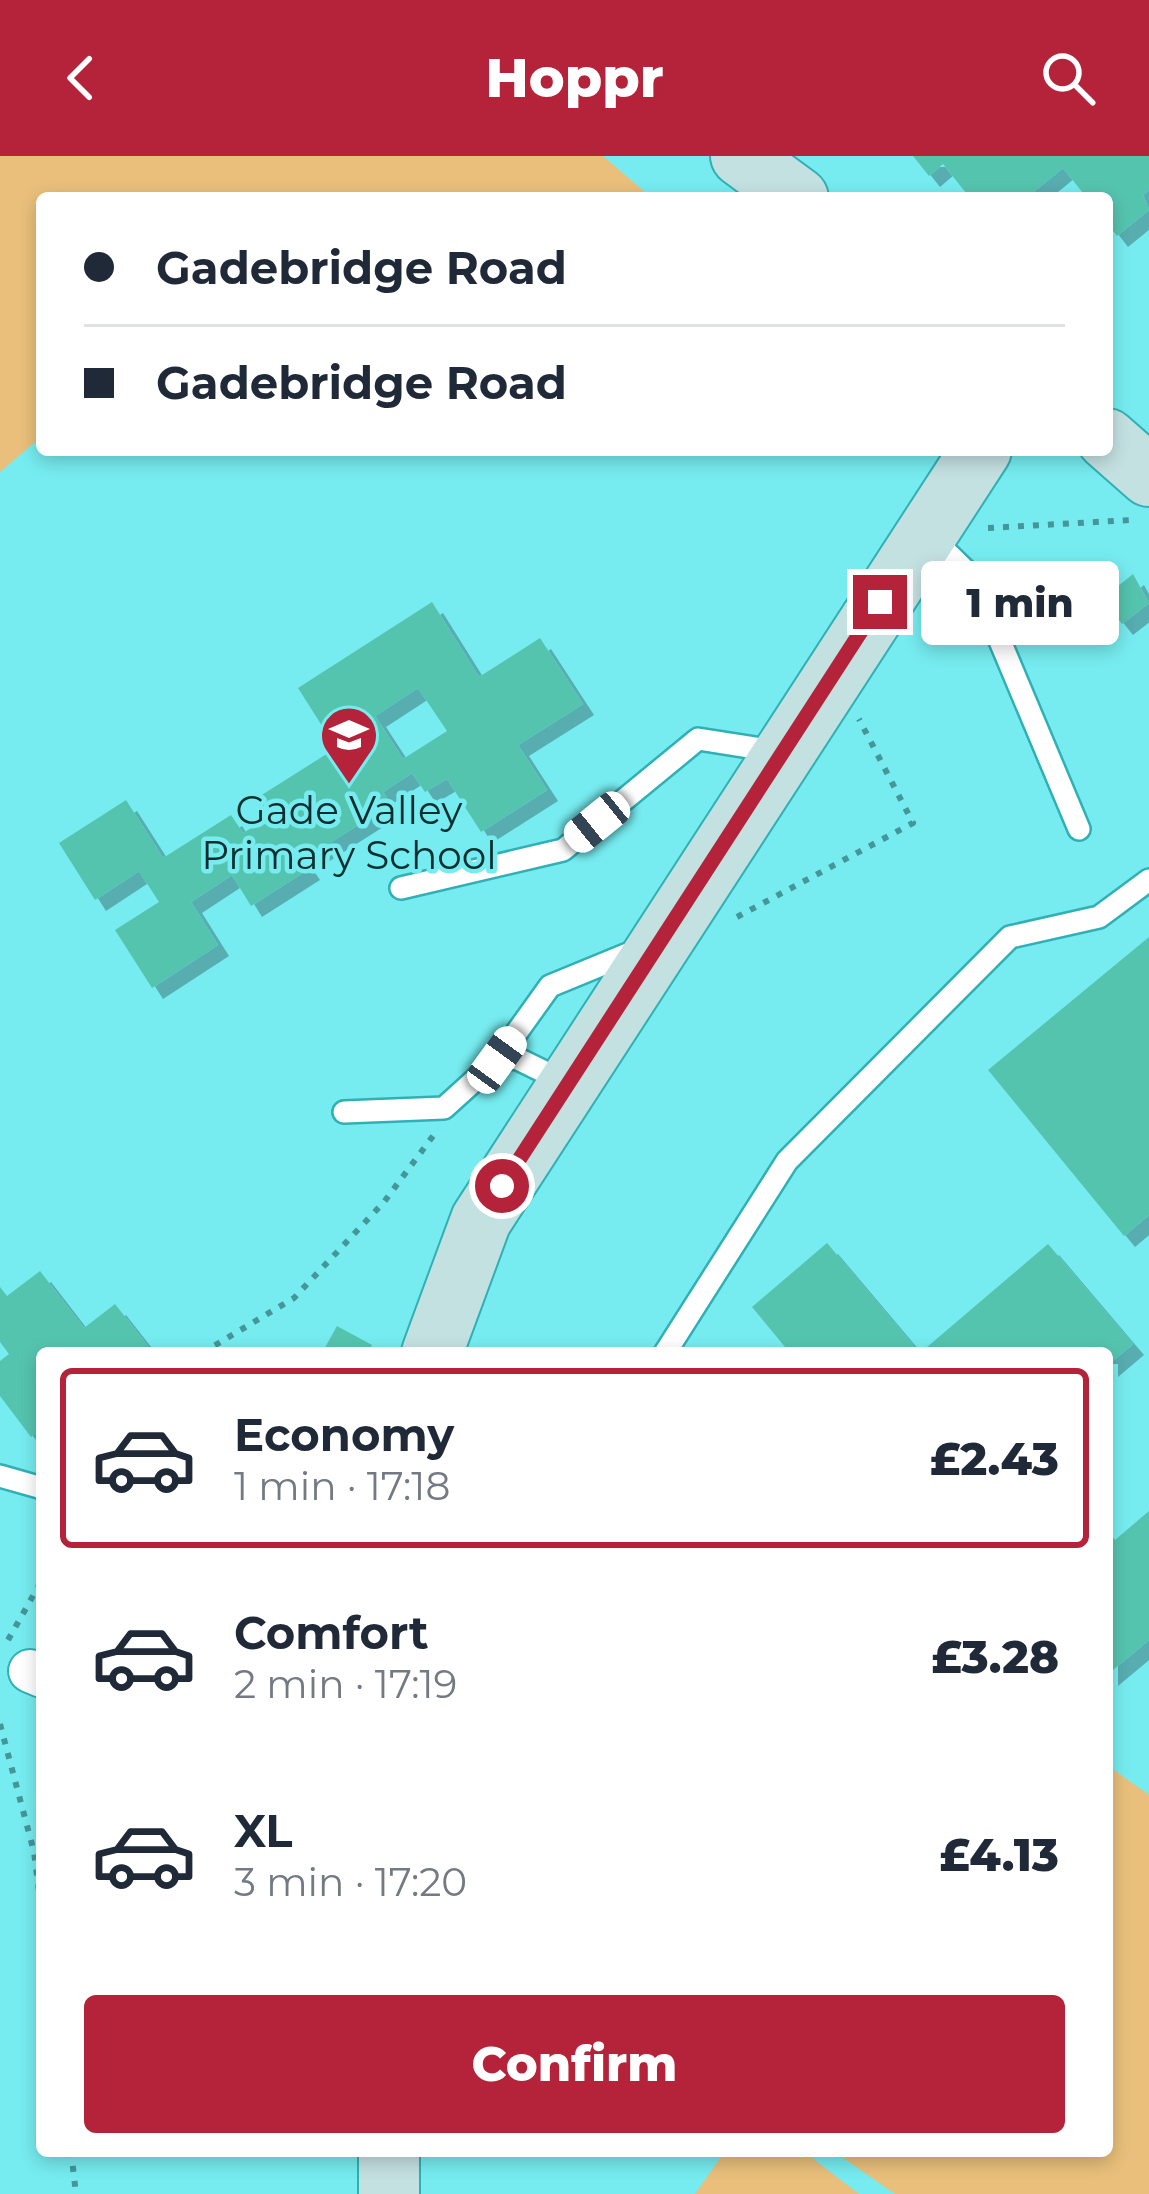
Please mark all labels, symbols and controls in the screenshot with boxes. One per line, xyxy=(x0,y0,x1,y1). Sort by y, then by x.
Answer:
icon: back xyxy=(48,45,114,111)
text: Hoppr xyxy=(485,45,664,111)
icon: search xyxy=(1035,45,1101,111)
text: Gadebridge Road xyxy=(156,240,567,295)
text: Gadebridge Road xyxy=(156,355,567,410)
callout: 1 min xyxy=(922,560,1120,644)
route end xyxy=(853,575,907,629)
text: 1 min xyxy=(966,579,1074,627)
school or university icon: Gade Valley Primary School xyxy=(318,704,380,786)
car xyxy=(558,785,636,859)
place label: Gade Valley Primary School xyxy=(201,786,497,879)
car xyxy=(461,1020,533,1100)
route start xyxy=(475,1159,529,1213)
icon: car xyxy=(90,1404,198,1512)
text: Economy xyxy=(234,1407,454,1462)
text: £2.43 xyxy=(930,1431,1059,1486)
text: 1 min · 17:18 xyxy=(234,1462,450,1510)
icon: car xyxy=(90,1602,198,1710)
text: Comfort xyxy=(234,1605,429,1660)
text: £3.28 xyxy=(931,1629,1059,1684)
text: 2 min · 17:19 xyxy=(234,1660,457,1708)
icon: car xyxy=(90,1800,198,1908)
text: XL xyxy=(234,1803,292,1858)
text: £4.13 xyxy=(940,1827,1059,1882)
text: 3 min · 17:20 xyxy=(234,1858,467,1906)
button: Confirm xyxy=(84,1995,1065,2133)

